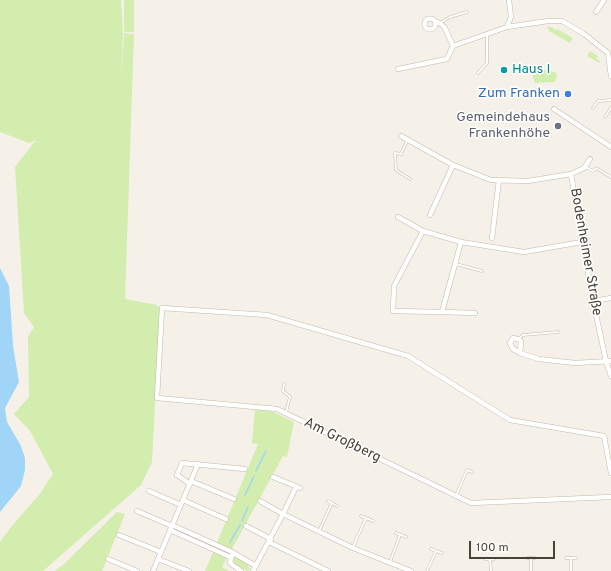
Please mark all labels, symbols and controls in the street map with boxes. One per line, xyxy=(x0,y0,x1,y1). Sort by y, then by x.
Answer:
place label: Haus I xyxy=(512,62,550,78)
marker: Haus I xyxy=(499,65,509,75)
place label: Zum Franken xyxy=(478,86,560,102)
marker: Zum Franken xyxy=(563,89,573,99)
place label: Gemeindehaus Frankenhöhe xyxy=(456,110,550,142)
marker: Gemeindehaus Frankenhöhe xyxy=(553,121,563,131)
street label: Bodenheimer Straße xyxy=(566,187,604,317)
street label: Am Großberg xyxy=(301,415,383,467)
scale bar xyxy=(471,533,557,559)
text: 100 m xyxy=(476,540,509,556)

